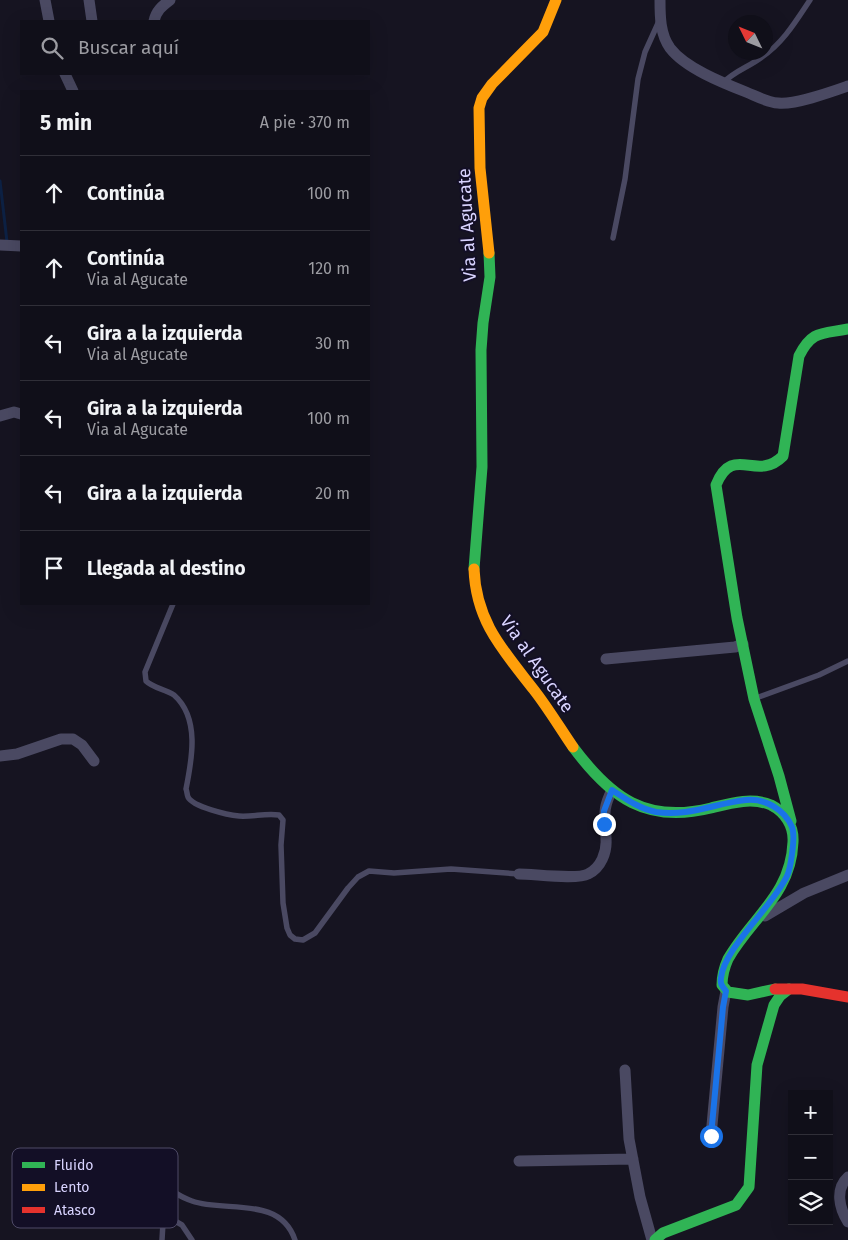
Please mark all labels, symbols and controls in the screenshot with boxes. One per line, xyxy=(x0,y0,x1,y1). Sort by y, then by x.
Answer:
north arrow xyxy=(728,15,773,60)
search box xyxy=(20,20,370,75)
icon: search xyxy=(38,34,66,62)
text: Buscar aquí xyxy=(78,36,179,59)
text: 5 min xyxy=(40,110,92,136)
text: A pie · 370 m xyxy=(260,113,350,132)
street label: Via al Agucate xyxy=(453,168,481,282)
icon: ahead xyxy=(40,179,68,207)
text: Continúa xyxy=(87,182,165,205)
text: 100 m xyxy=(307,184,350,203)
text: Continúa xyxy=(87,247,165,270)
icon: ahead xyxy=(40,254,68,282)
text: 120 m xyxy=(308,259,350,278)
text: Via al Agucate xyxy=(87,270,188,289)
text: Gira a la izquierda xyxy=(87,322,243,345)
icon: left xyxy=(40,329,68,357)
text: 30 m xyxy=(315,334,350,353)
text: Via al Agucate xyxy=(87,345,188,364)
text: Gira a la izquierda xyxy=(87,397,243,420)
icon: left xyxy=(40,404,68,432)
text: 100 m xyxy=(307,409,350,428)
text: Via al Agucate xyxy=(87,420,188,439)
icon: left xyxy=(40,479,68,507)
text: Gira a la izquierda xyxy=(87,482,243,505)
text: 20 m xyxy=(315,484,350,503)
icon: arrive xyxy=(40,554,68,582)
text: Llegada al destino xyxy=(87,557,246,580)
street label: Via al Agucate xyxy=(495,611,579,717)
route end xyxy=(593,813,616,836)
map controls xyxy=(788,1090,833,1225)
button: + xyxy=(788,1090,833,1135)
route start xyxy=(700,1125,723,1148)
button: − xyxy=(788,1135,833,1180)
legend xyxy=(12,1148,178,1228)
text: Fluido xyxy=(54,1157,93,1174)
text: Lento xyxy=(54,1179,89,1196)
button: layers xyxy=(788,1180,833,1225)
text: Atasco xyxy=(54,1202,96,1219)

